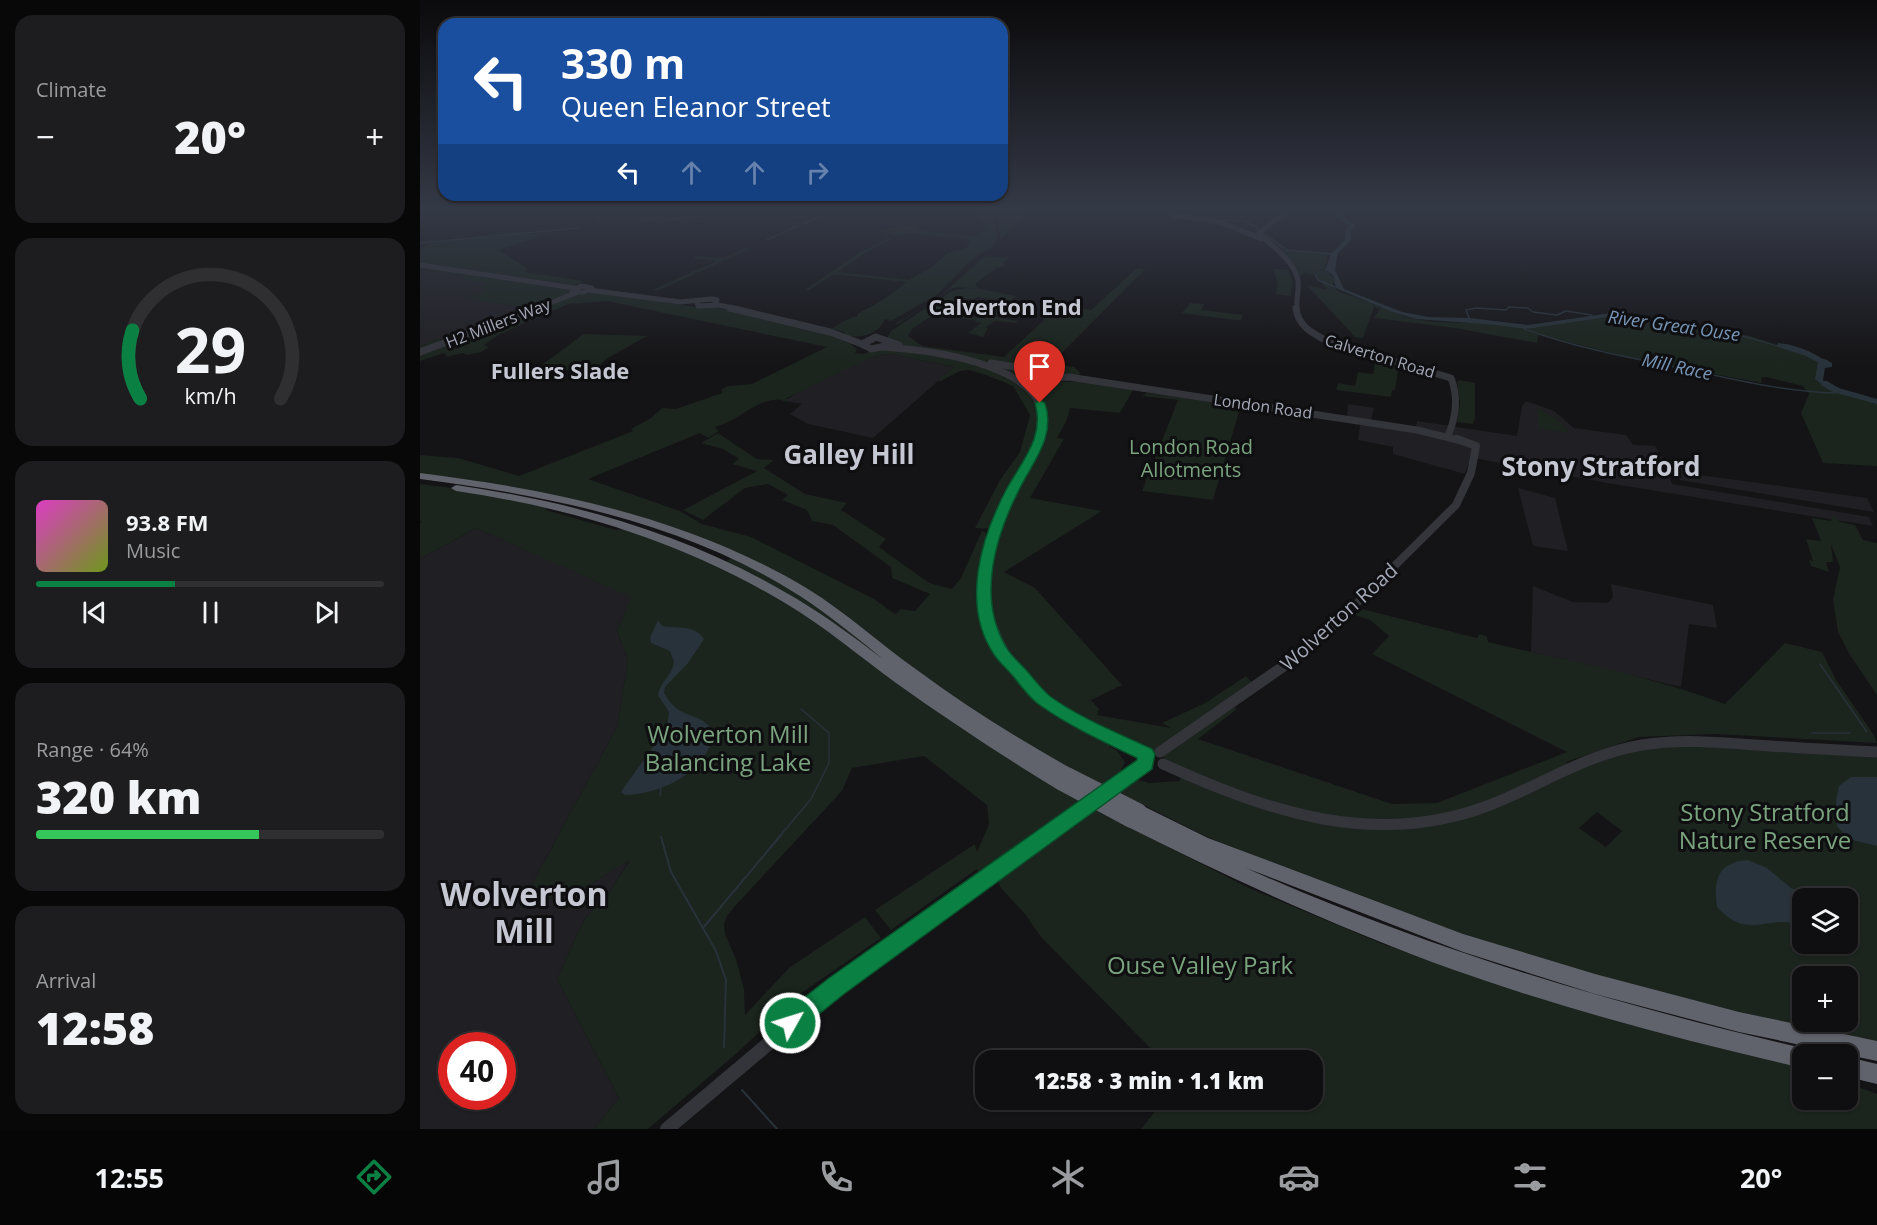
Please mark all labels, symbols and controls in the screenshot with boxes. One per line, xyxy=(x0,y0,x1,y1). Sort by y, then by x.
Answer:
text: 330 m xyxy=(561,34,685,91)
icon: left xyxy=(462,42,540,120)
text: Climate xyxy=(36,76,107,103)
text: Queen Eleanor Street xyxy=(561,88,831,125)
text: 20° xyxy=(174,106,246,167)
text: − xyxy=(36,114,55,159)
text: + xyxy=(365,114,384,159)
icon: left xyxy=(612,156,645,189)
icon: ahead xyxy=(675,156,708,189)
icon: ahead xyxy=(738,156,771,189)
icon: right xyxy=(801,156,834,189)
district label: Calverton End xyxy=(928,291,1082,321)
street label: H2 Millers Way xyxy=(442,293,554,353)
water label: River Great Ouse xyxy=(1607,304,1742,346)
text: 29 xyxy=(174,306,246,391)
street label: Calverton Road xyxy=(1322,329,1438,383)
pin xyxy=(1014,341,1065,403)
water label: Mill Race xyxy=(1640,347,1714,385)
icon: arrive xyxy=(1023,350,1056,383)
district label: Fullers Slade xyxy=(491,355,629,385)
text: km/h xyxy=(184,381,236,410)
street label: London Road xyxy=(1212,388,1314,424)
park label: London Road Allotments xyxy=(1129,433,1253,483)
district label: Galley Hill xyxy=(783,436,915,472)
district label: Stony Stratford xyxy=(1501,448,1701,484)
text: 93.8 FM xyxy=(126,507,209,537)
text: Music xyxy=(126,537,180,564)
street label: Wolverton Road xyxy=(1274,557,1403,677)
icon: previous xyxy=(78,596,111,629)
icon: pause xyxy=(194,596,227,629)
icon: next xyxy=(310,596,343,629)
park label: Wolverton Mill Balancing Lake xyxy=(645,717,811,778)
text: Range · 64% xyxy=(36,736,149,763)
text: 320 km xyxy=(36,766,201,827)
park label: Stony Stratford Nature Reserve xyxy=(1679,795,1851,856)
district label: Wolverton Mill xyxy=(441,872,607,952)
map controls xyxy=(1792,888,1858,1110)
button: layers xyxy=(1792,888,1858,954)
park label: Ouse Valley Park xyxy=(1107,948,1293,981)
button: + xyxy=(1792,966,1858,1032)
text: Arrival xyxy=(36,967,96,994)
position arrow xyxy=(758,991,822,1055)
text: 12:58 xyxy=(36,997,154,1058)
speed limit sign: 40 xyxy=(438,1032,516,1110)
button: − xyxy=(1792,1044,1858,1110)
text: 12:58 · 3 min · 1.1 km xyxy=(1034,1065,1264,1095)
icon: directions xyxy=(353,1156,395,1198)
icon: music xyxy=(584,1156,626,1198)
icon: phone xyxy=(815,1156,857,1198)
icon: climate xyxy=(1047,1156,1089,1198)
icon: car xyxy=(1278,1156,1320,1198)
icon: filters xyxy=(1509,1156,1551,1198)
text: 12:55 xyxy=(95,1159,164,1196)
text: 20° xyxy=(1740,1159,1782,1196)

